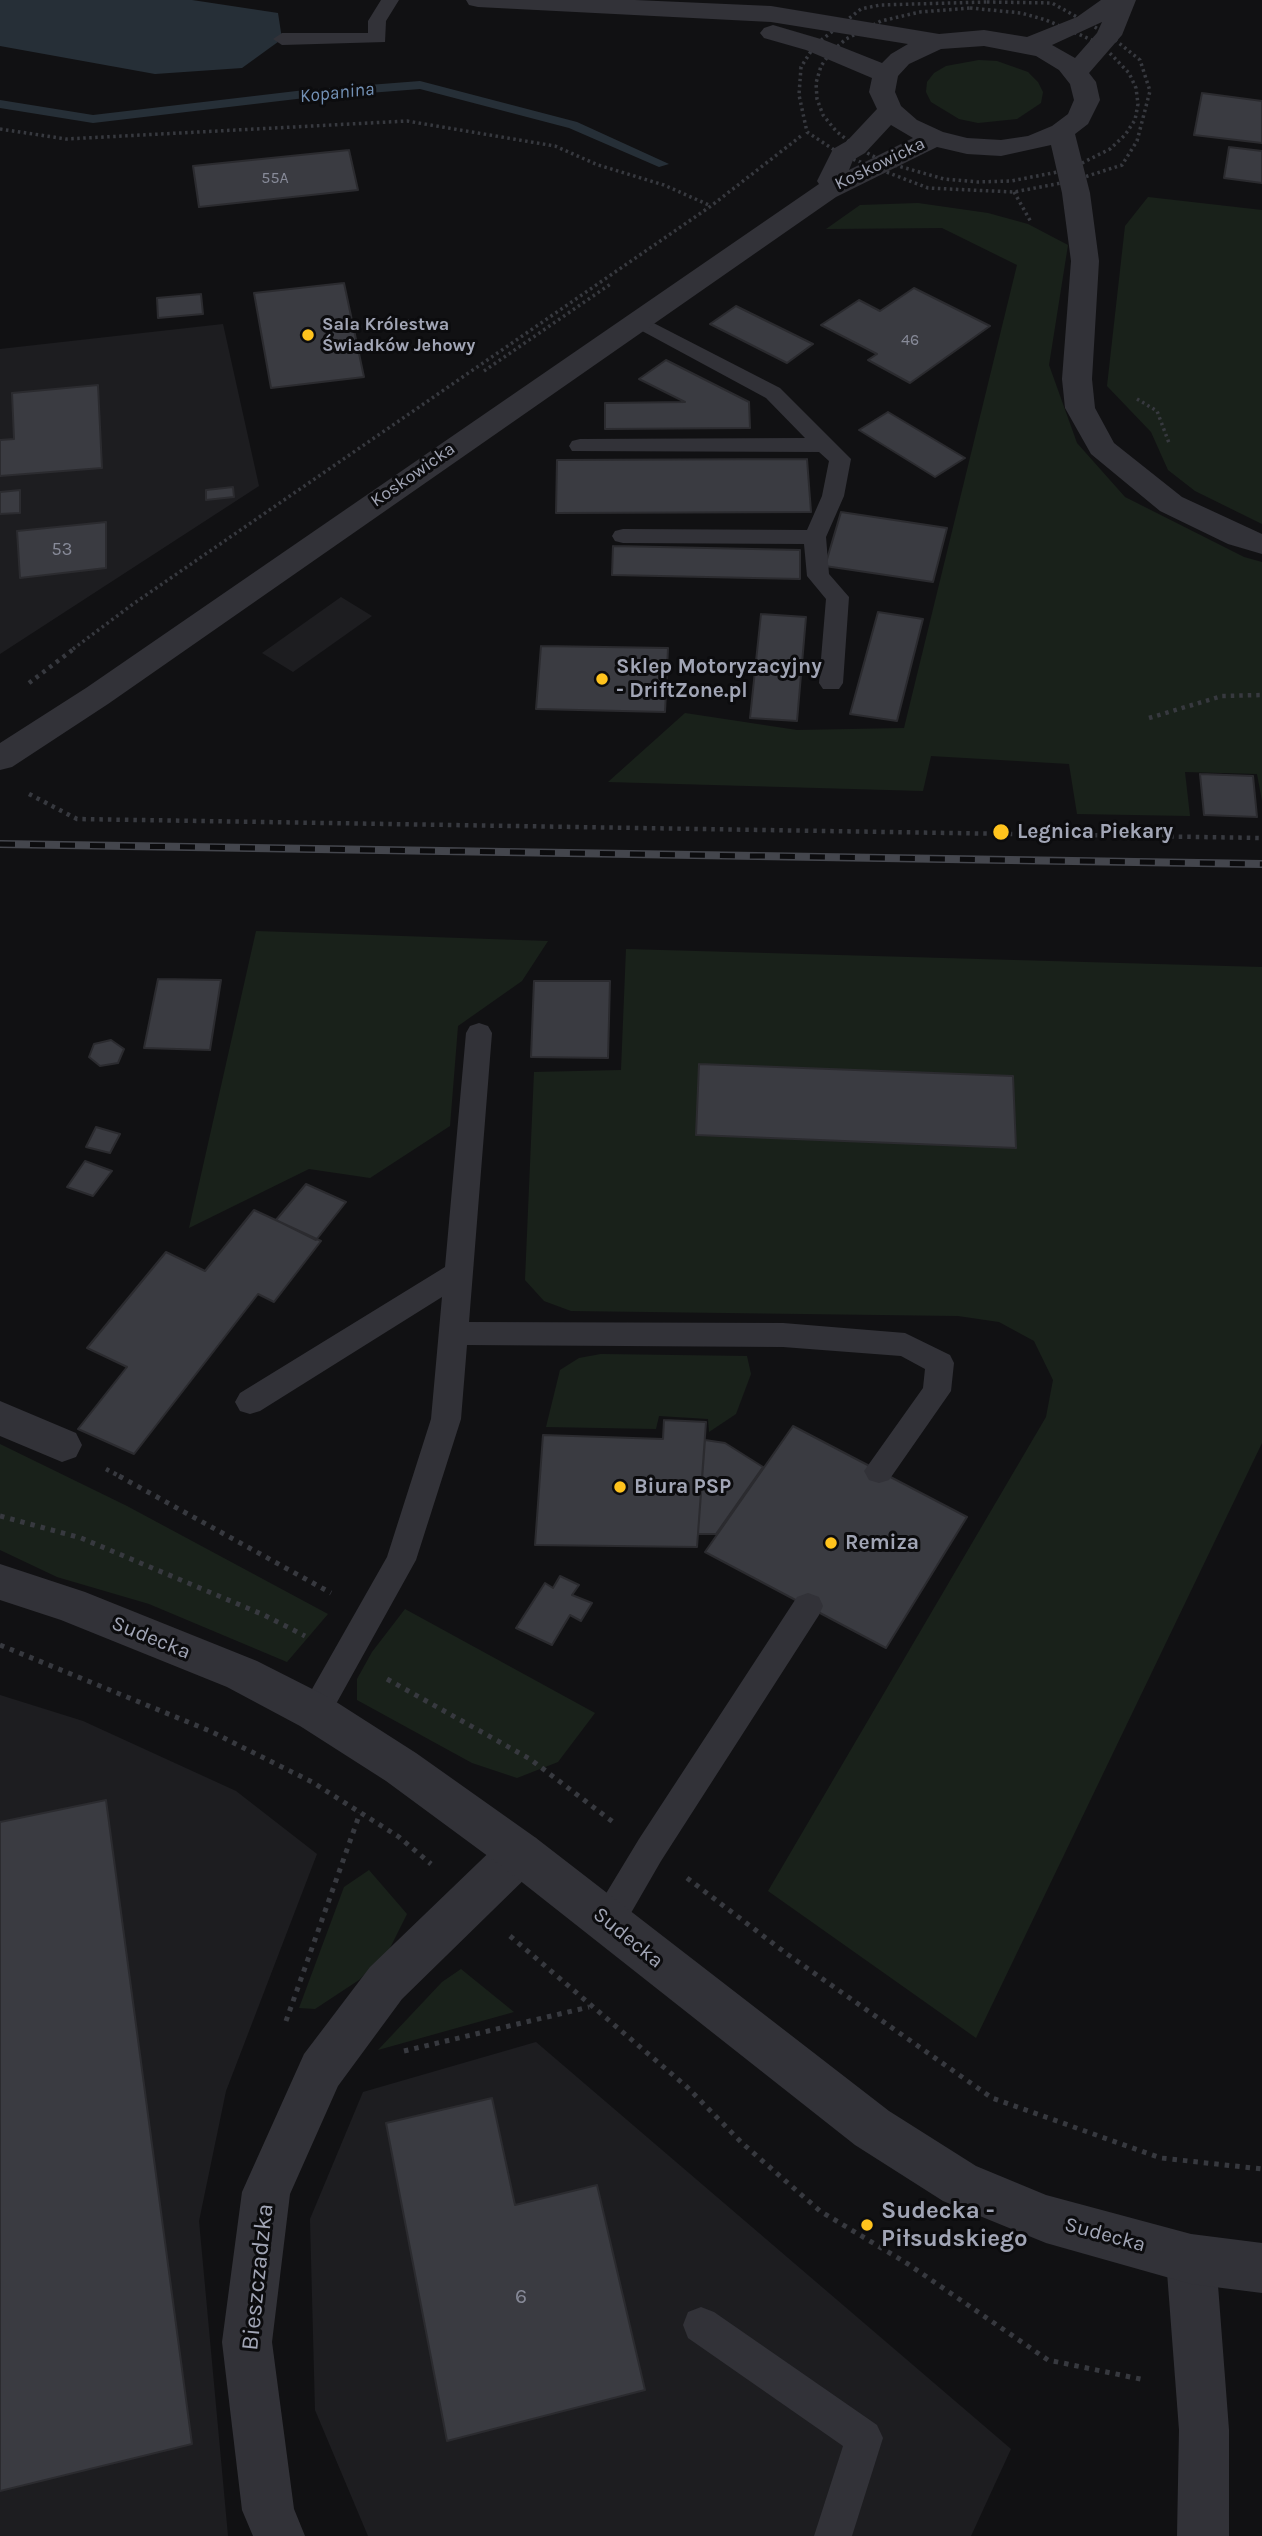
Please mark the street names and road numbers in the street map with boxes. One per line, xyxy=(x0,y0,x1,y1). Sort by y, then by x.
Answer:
street label: Koskowicka xyxy=(831,133,929,195)
street label: Koskowicka xyxy=(367,438,459,512)
street label: Sudecka xyxy=(108,1611,194,1665)
street label: Sudecka xyxy=(588,1902,668,1974)
street label: Bieszczadzka xyxy=(236,2202,280,2352)
street label: Sudecka xyxy=(1062,2212,1148,2258)

